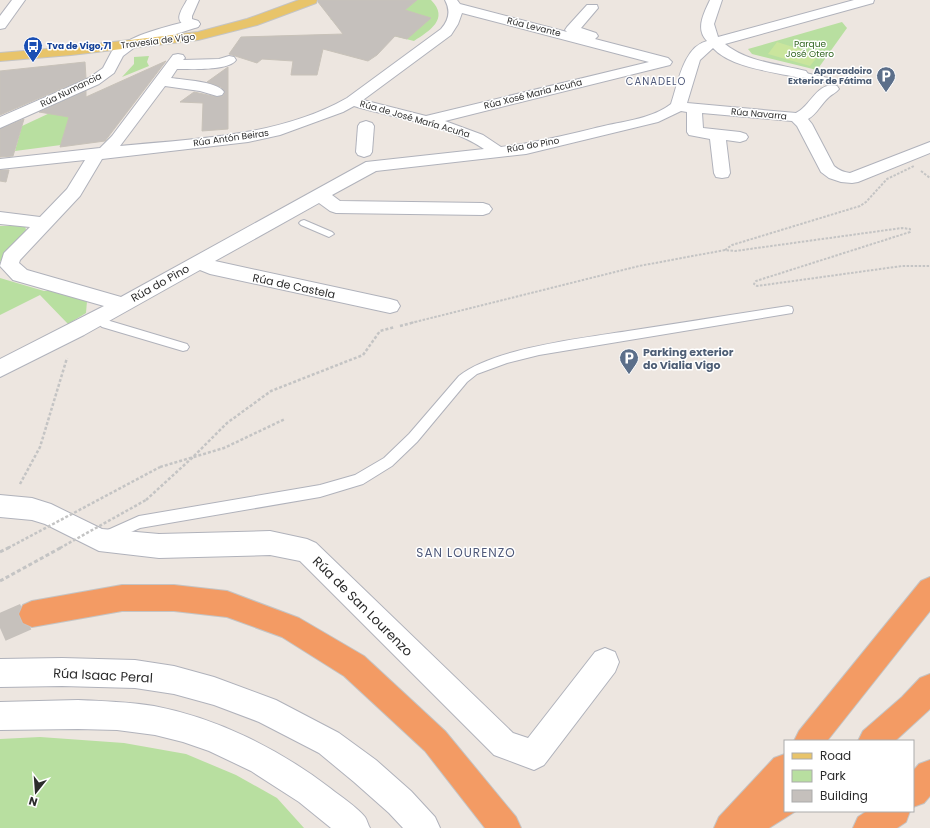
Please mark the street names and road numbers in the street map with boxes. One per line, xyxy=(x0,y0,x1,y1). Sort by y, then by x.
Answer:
street label: Rúa Levante xyxy=(506,15,563,40)
street label: Travesía de Vigo xyxy=(120,30,196,51)
street label: Rúa Numancia xyxy=(38,70,104,110)
street label: Rúa Xosé María Acuña xyxy=(483,76,583,112)
street label: Rúa de José María Acuña xyxy=(359,98,471,140)
street label: Rúa Navarra xyxy=(731,106,787,122)
street label: Rúa Antón Beiras xyxy=(192,127,270,149)
street label: Rúa do Pino xyxy=(506,134,560,156)
street label: Rúa do Pino xyxy=(128,260,192,306)
street label: Rúa de Castela xyxy=(251,269,337,303)
street label: Rúa de San Lourenzo xyxy=(308,552,417,661)
street label: Rúa Isaac Peral xyxy=(53,663,153,688)

